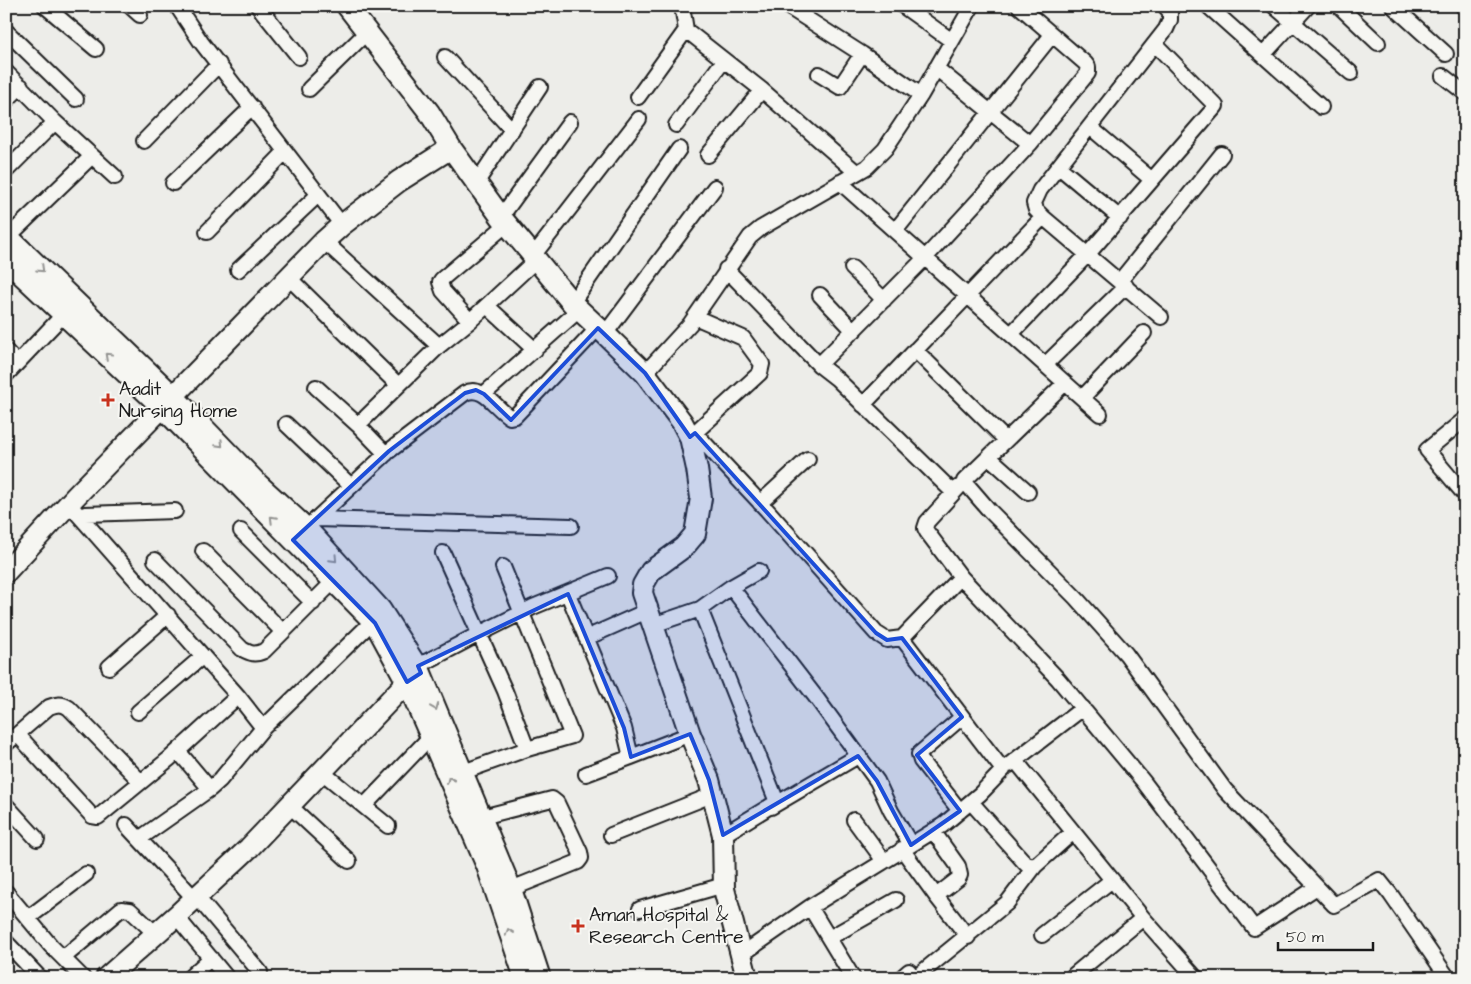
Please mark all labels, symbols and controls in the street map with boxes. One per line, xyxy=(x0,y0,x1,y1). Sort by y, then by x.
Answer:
one-way arrow xyxy=(36,263,45,272)
one-way arrow xyxy=(104,353,113,362)
place label: Aadit Nursing Home xyxy=(119,376,238,426)
marker: Aadit Nursing Home xyxy=(101,393,115,407)
one-way arrow xyxy=(214,438,223,447)
one-way arrow xyxy=(270,516,279,525)
one-way arrow xyxy=(328,554,337,563)
one-way arrow xyxy=(429,702,439,710)
one-way arrow xyxy=(446,776,457,785)
place label: Aman Hospital & Research Centre xyxy=(589,902,744,951)
marker: Aman Hospital & Research Centre xyxy=(571,919,585,933)
scale bar xyxy=(1278,919,1374,951)
text: 50 m xyxy=(1286,927,1324,948)
one-way arrow xyxy=(505,928,515,936)

